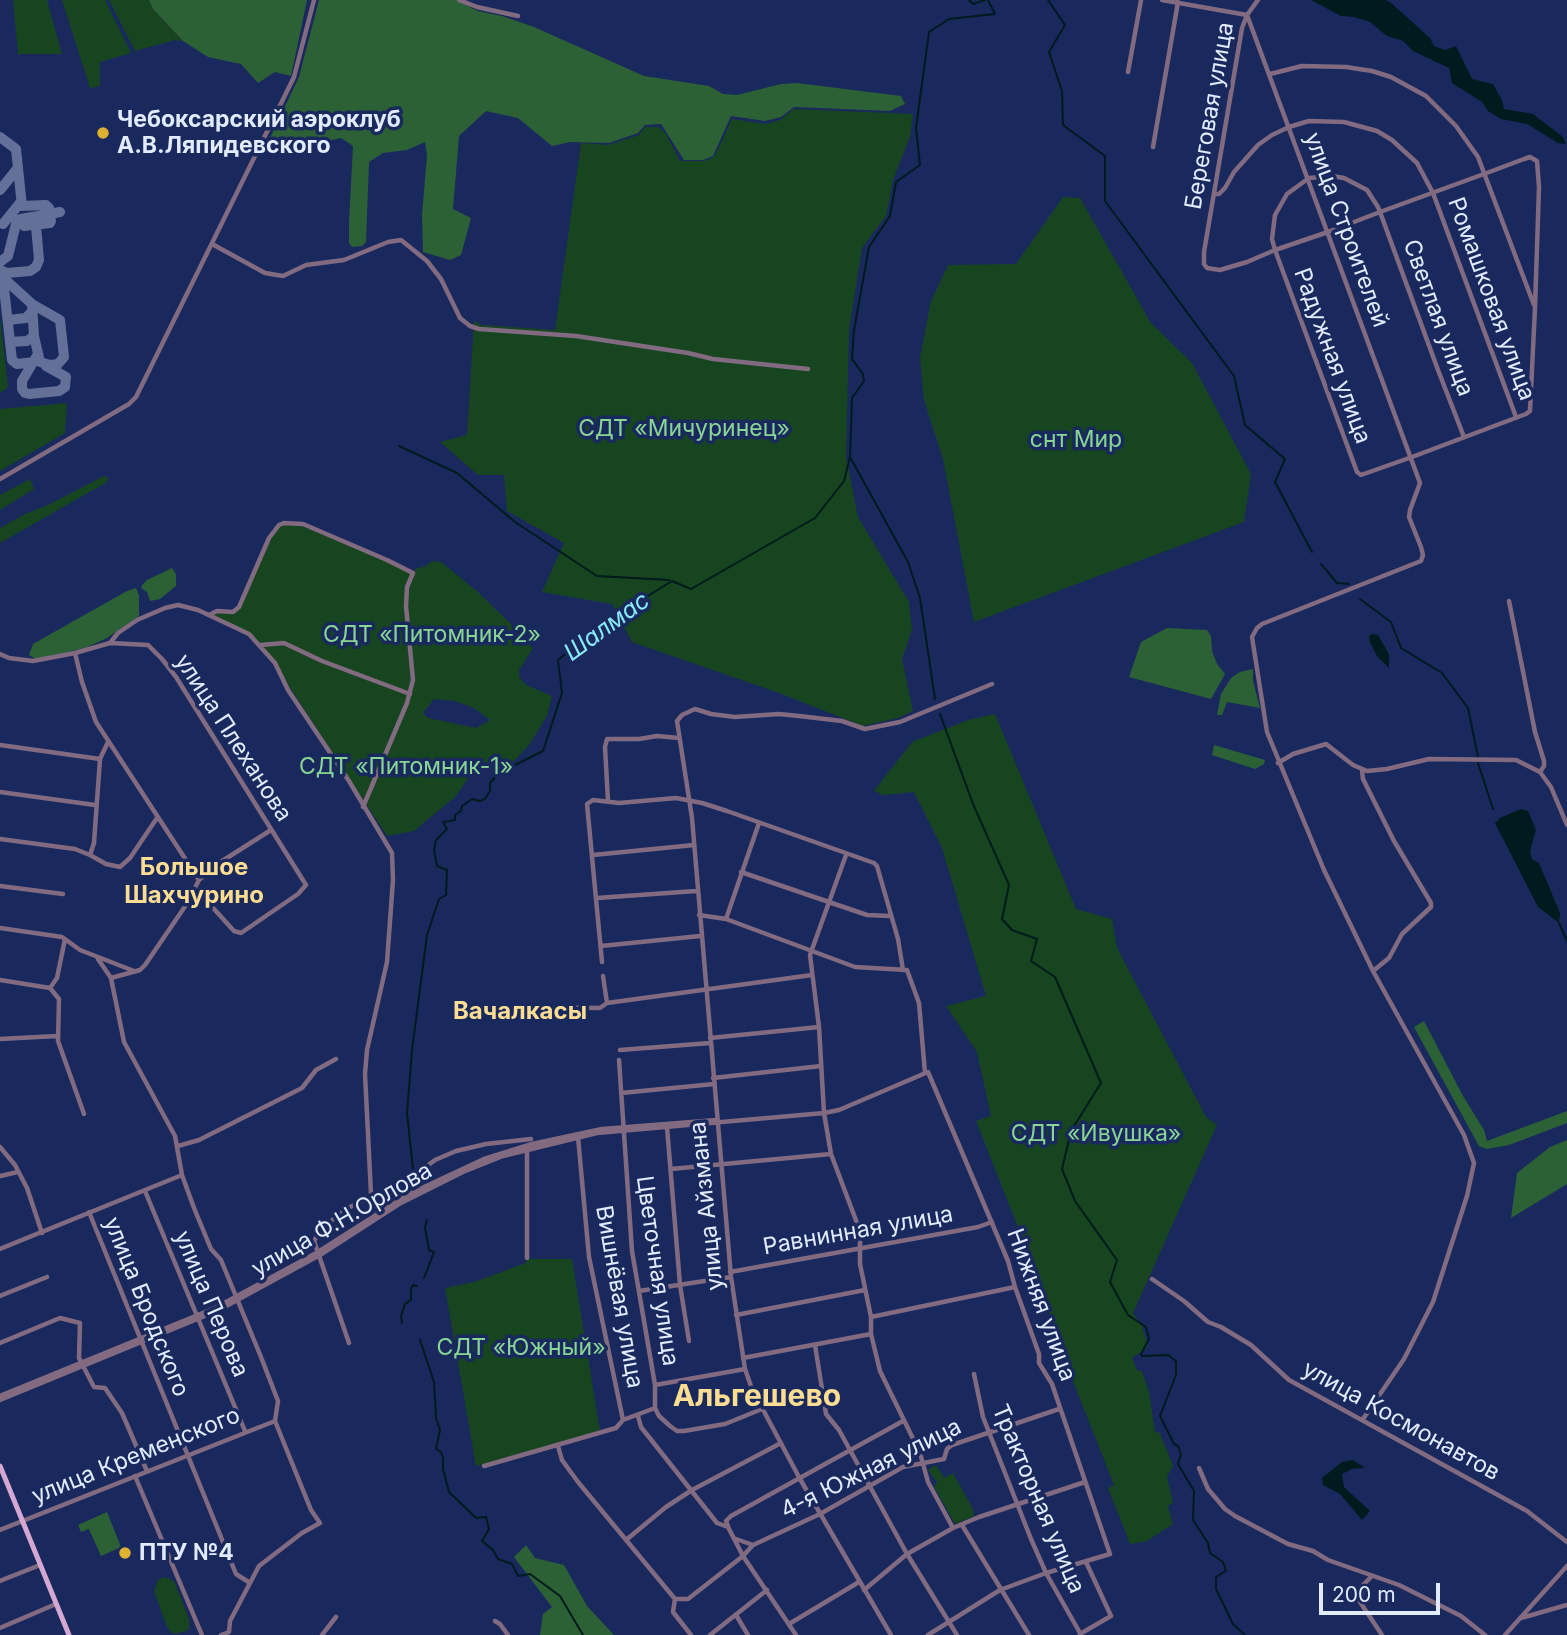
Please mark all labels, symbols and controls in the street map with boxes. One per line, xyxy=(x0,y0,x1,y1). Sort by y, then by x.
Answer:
street label: Береговая улица xyxy=(1180,20,1240,212)
place label: Чебоксарский аэроклуб А.В.Ляпидевского xyxy=(117,106,401,160)
marker: Чебоксарский аэроклуб А.В.Ляпидевского xyxy=(95,125,111,141)
street label: улица Строителей xyxy=(1298,129,1394,331)
street label: Ромашковая улица xyxy=(1441,194,1541,404)
street label: Светлая улица xyxy=(1397,236,1479,400)
street label: Радужная улица xyxy=(1287,265,1377,447)
park label: СДТ «Мичуринец» xyxy=(578,415,790,443)
park label: снт Мир xyxy=(1030,426,1122,454)
water label: Шалмас xyxy=(559,586,655,668)
park label: СДТ «Питомник-2» xyxy=(323,621,541,649)
street label: улица Плеханова xyxy=(169,649,297,827)
park label: СДТ «Питомник-1» xyxy=(299,753,513,781)
district label: Большое Шахчурино xyxy=(124,854,264,910)
district label: Вачалкасы xyxy=(453,998,587,1026)
street label: улица Айзмана xyxy=(684,1120,730,1292)
park label: СДТ «Ивушка» xyxy=(1011,1120,1181,1148)
street label: улица Ф.Н.Орлова xyxy=(247,1157,437,1283)
street label: Цветочная улица xyxy=(630,1174,684,1368)
street label: Равнинная улица xyxy=(761,1201,955,1261)
street label: Вишнёвая улица xyxy=(589,1203,649,1391)
street label: улица Бродского xyxy=(97,1213,195,1401)
street label: Нижняя улица xyxy=(1001,1225,1081,1385)
street label: улица Перова xyxy=(168,1227,254,1381)
park label: СДТ «Южный» xyxy=(436,1334,606,1362)
street label: улица Космонавтов xyxy=(1297,1355,1505,1487)
district label: Альгешево xyxy=(673,1379,841,1415)
street label: Тракторная улица xyxy=(986,1400,1090,1598)
street label: улица Кременского xyxy=(28,1402,244,1510)
street label: 4-я Южная улица xyxy=(776,1413,966,1525)
place label: ПТУ №4 xyxy=(139,1539,234,1567)
marker: ПТУ №4 xyxy=(117,1545,133,1561)
scale bar xyxy=(1322,1568,1443,1612)
text: 200 m xyxy=(1332,1582,1396,1607)

